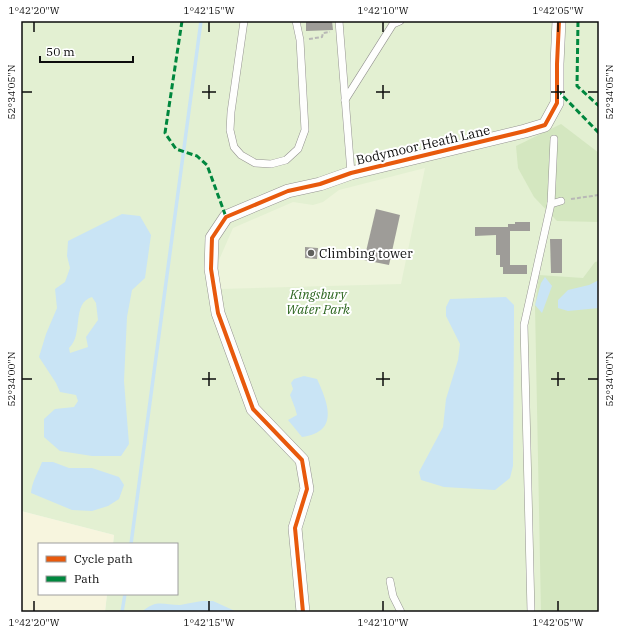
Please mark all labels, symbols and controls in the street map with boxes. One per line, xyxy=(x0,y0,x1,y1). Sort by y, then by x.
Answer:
text: 1°42'20"W xyxy=(8,4,60,17)
text: 1°42'15"W xyxy=(183,4,235,17)
text: 1°42'10"W xyxy=(357,4,409,17)
text: 1°42'05"W xyxy=(532,4,584,17)
scale bar xyxy=(40,38,133,64)
text: 50 m xyxy=(46,44,75,59)
text: 52°34'05"N xyxy=(5,64,18,120)
text: 52°34'05"N xyxy=(603,64,616,120)
street label: Bodymoor Heath Lane xyxy=(354,121,492,169)
place label: Climbing tower xyxy=(319,245,413,262)
marker: Climbing tower xyxy=(306,248,316,258)
park label: Kingsbury Water Park xyxy=(286,286,350,318)
text: 52°34'00"N xyxy=(5,351,18,407)
text: 52°34'00"N xyxy=(603,351,616,407)
legend xyxy=(38,543,178,595)
text: Cycle path xyxy=(74,551,133,566)
text: Path xyxy=(74,571,100,586)
text: 1°42'20"W xyxy=(8,616,60,629)
text: 1°42'15"W xyxy=(183,616,235,629)
text: 1°42'10"W xyxy=(357,616,409,629)
text: 1°42'05"W xyxy=(532,616,584,629)

